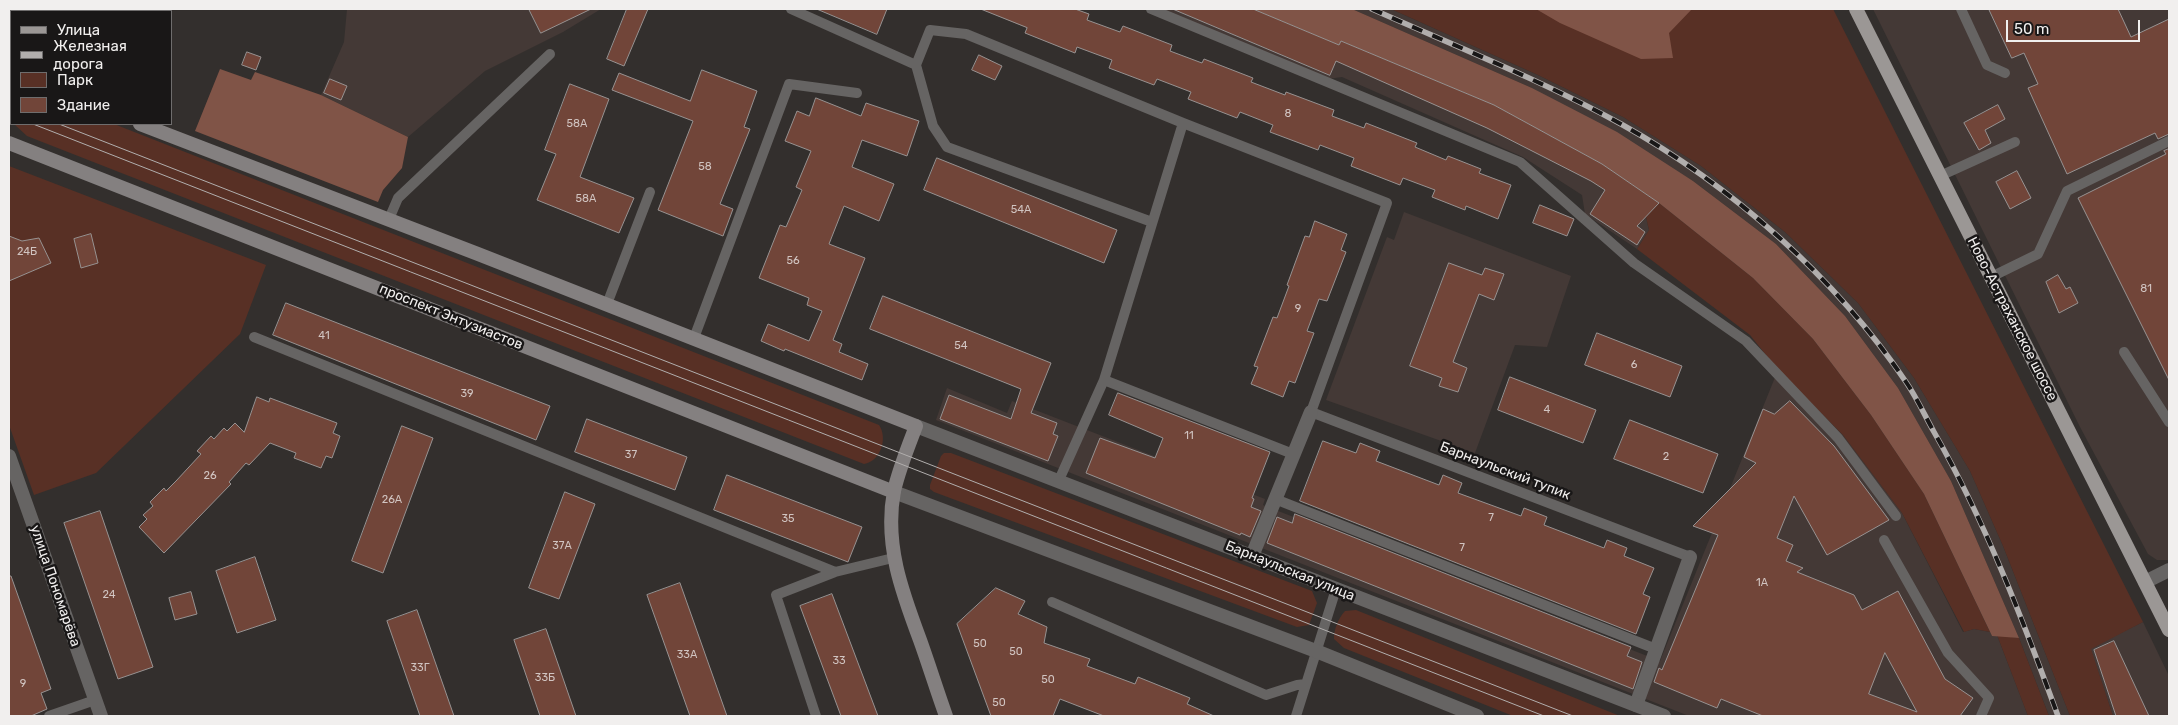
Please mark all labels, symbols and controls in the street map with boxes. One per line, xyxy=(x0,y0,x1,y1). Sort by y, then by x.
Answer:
legend xyxy=(10,10,172,125)
scale bar xyxy=(2008,10,2142,42)
text: 50 m xyxy=(2014,20,2049,38)
text: Улица xyxy=(57,21,100,39)
text: Железная дорога xyxy=(53,37,127,73)
text: Парк xyxy=(57,71,93,89)
text: Здание xyxy=(57,96,110,114)
house number: 8 xyxy=(1285,107,1291,121)
house number: 58А xyxy=(567,117,587,131)
house number: 58 xyxy=(698,160,712,174)
house number: 58А xyxy=(576,192,596,206)
house number: 54А xyxy=(1011,203,1031,217)
street label: Ново-Астраханское шоссе xyxy=(1963,234,2061,404)
house number: 24Б xyxy=(17,245,37,259)
house number: 56 xyxy=(786,254,800,268)
street label: проспект Энтузиастов xyxy=(377,281,525,353)
house number: 81 xyxy=(2140,282,2152,296)
house number: 9 xyxy=(1295,302,1301,316)
house number: 41 xyxy=(318,329,330,343)
house number: 54 xyxy=(954,339,968,353)
house number: 6 xyxy=(1631,358,1637,372)
house number: 39 xyxy=(460,387,474,401)
house number: 4 xyxy=(1544,403,1550,417)
house number: 11 xyxy=(1184,429,1194,443)
street label: Барнаульский тупик xyxy=(1437,438,1573,504)
house number: 37 xyxy=(625,448,637,462)
house number: 2 xyxy=(1663,450,1669,464)
house number: 26 xyxy=(203,469,217,483)
house number: 26А xyxy=(382,493,402,507)
house number: 7 xyxy=(1488,511,1494,525)
house number: 35 xyxy=(781,512,795,526)
street label: улица Пономарёва xyxy=(26,523,84,649)
street label: Барнаульская улица xyxy=(1223,537,1357,605)
house number: 37А xyxy=(552,539,572,553)
house number: 7 xyxy=(1459,541,1465,555)
house number: 1А xyxy=(1756,576,1768,590)
house number: 24 xyxy=(102,588,116,602)
house number: 50 xyxy=(973,637,987,651)
house number: 50 xyxy=(1009,645,1023,659)
house number: 33А xyxy=(677,648,697,662)
house number: 33 xyxy=(832,654,846,668)
house number: 33Г xyxy=(411,661,429,675)
house number: 33Б xyxy=(535,671,555,685)
house number: 50 xyxy=(1041,673,1055,687)
house number: 9 xyxy=(20,677,26,691)
house number: 50 xyxy=(992,696,1006,710)

